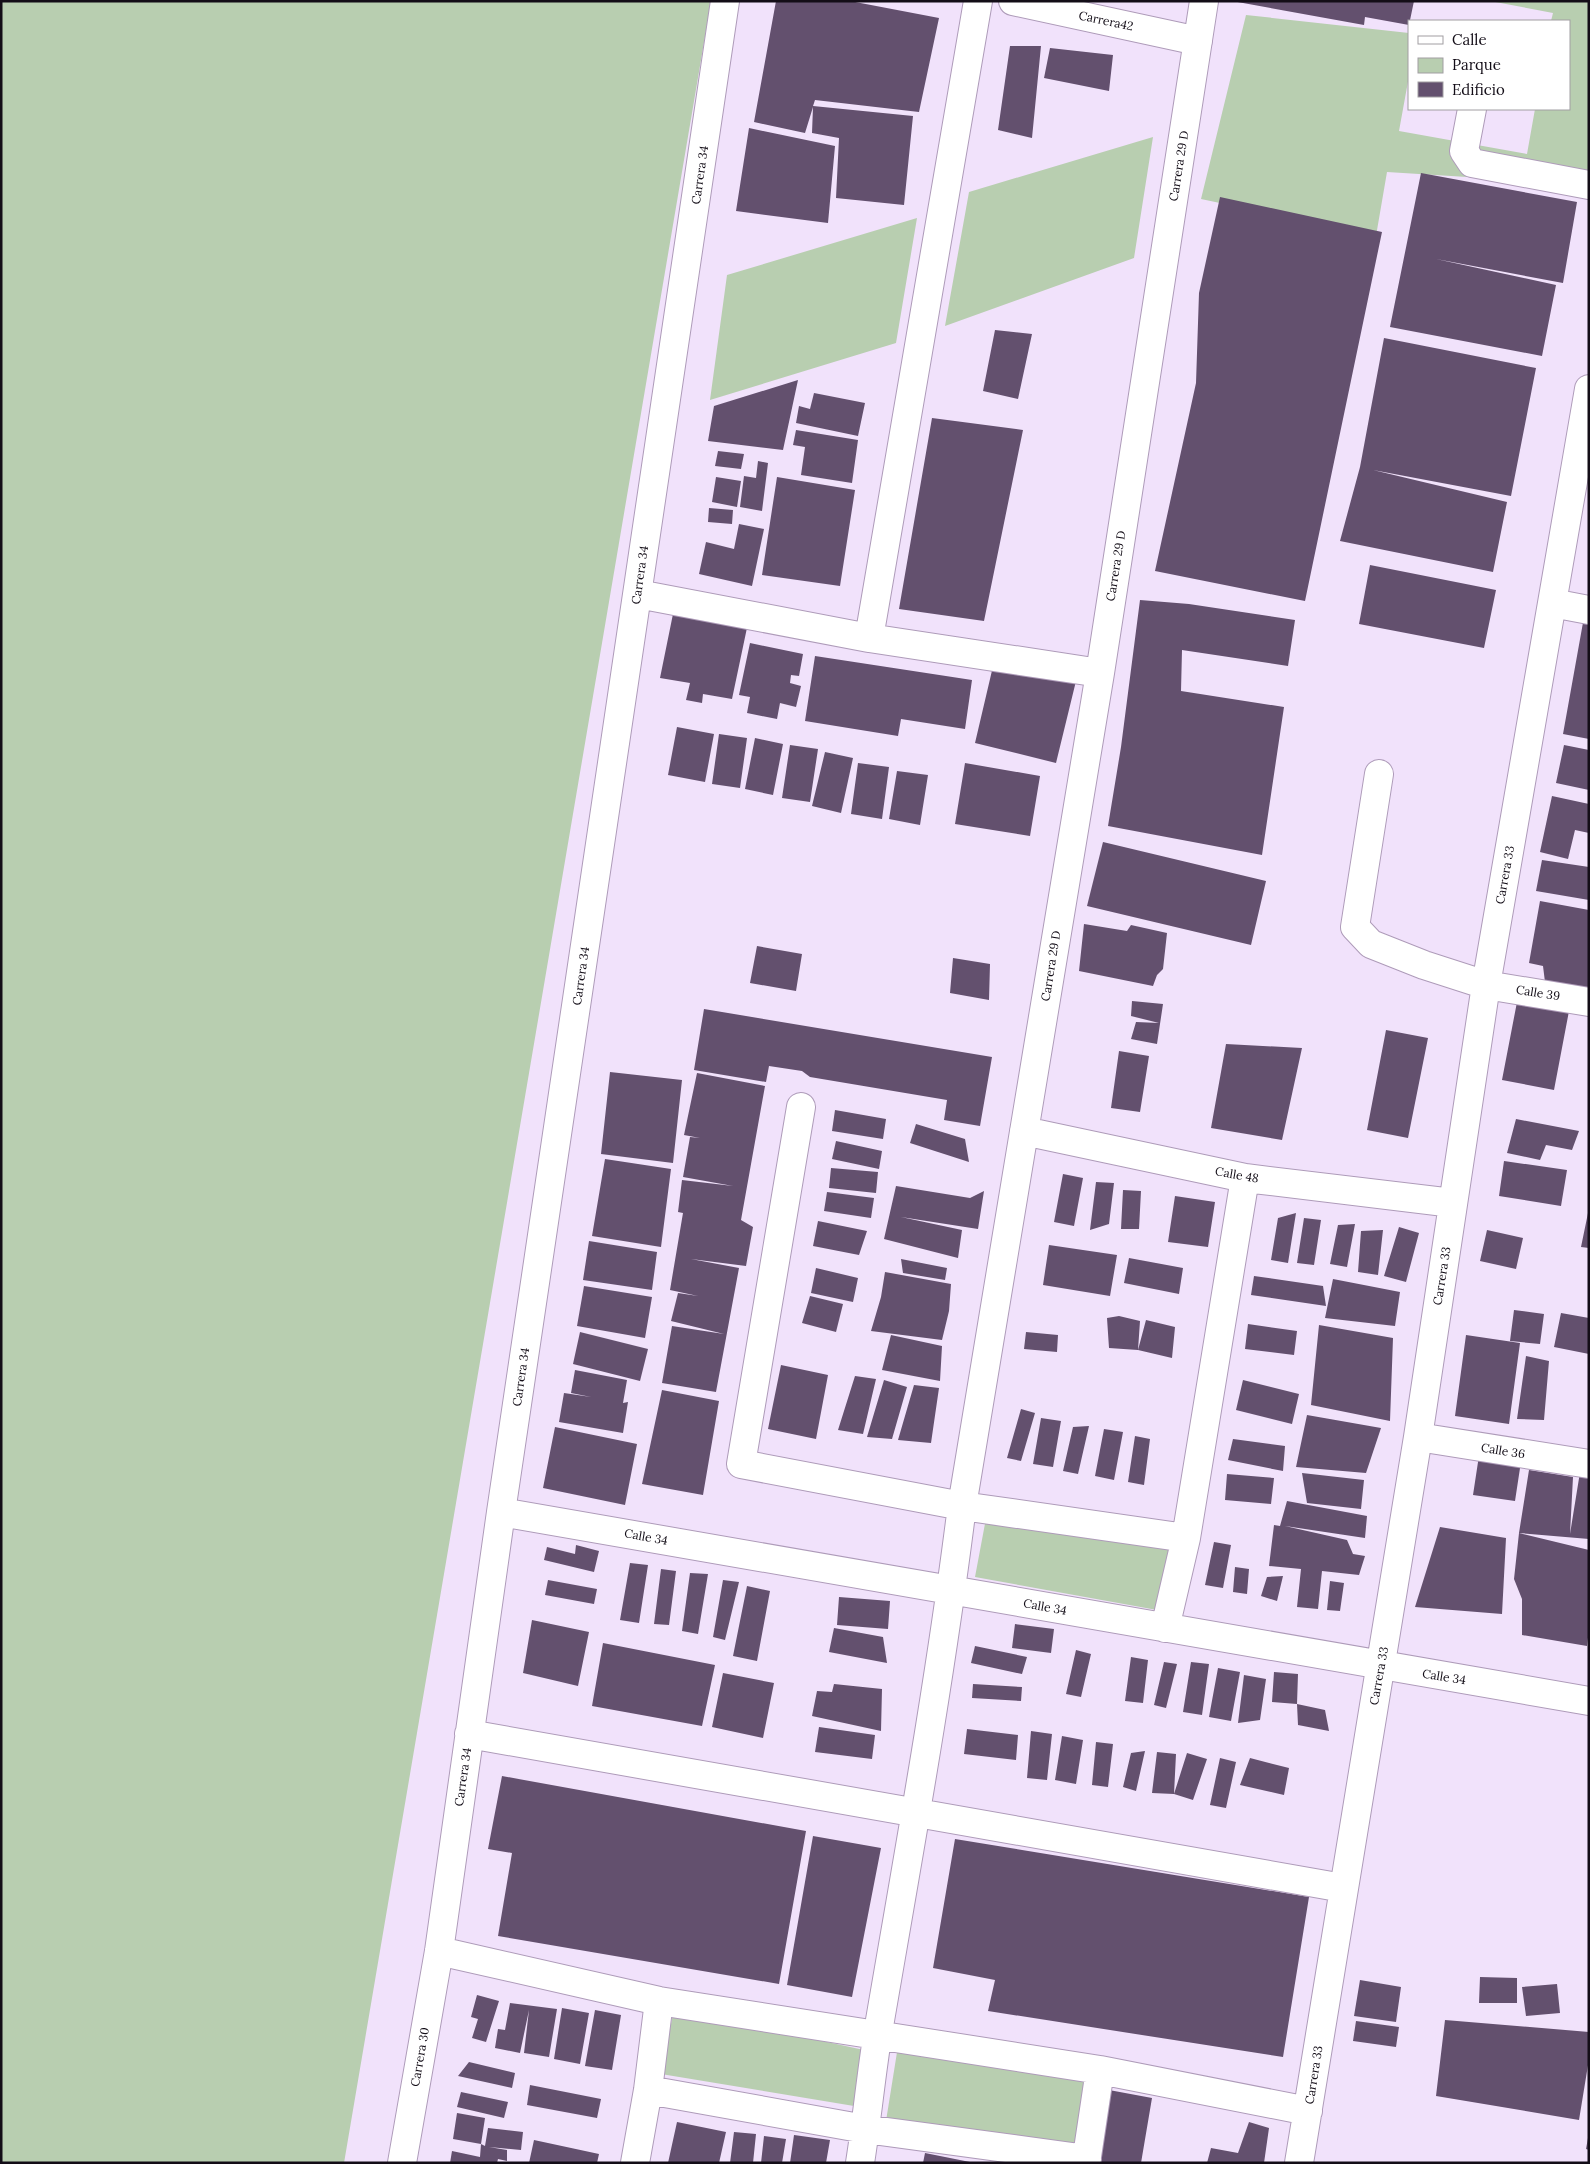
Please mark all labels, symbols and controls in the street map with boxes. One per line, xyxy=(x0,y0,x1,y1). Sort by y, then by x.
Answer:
street label: Carrera42 xyxy=(1077,7,1135,34)
legend xyxy=(1408,20,1570,110)
text: Calle xyxy=(1452,30,1487,49)
text: Parque xyxy=(1452,55,1501,74)
text: Edificio xyxy=(1452,80,1505,99)
street label: Carrera 29 D xyxy=(1166,129,1192,202)
street label: Carrera 34 xyxy=(688,144,711,205)
street label: Carrera 29 D xyxy=(1103,529,1129,602)
street label: Carrera 34 xyxy=(628,544,651,605)
street label: Carrera 33 xyxy=(1492,844,1517,905)
street label: Carrera 29 D xyxy=(1038,929,1064,1002)
street label: Carrera 34 xyxy=(569,945,592,1006)
street label: Calle 39 xyxy=(1515,982,1561,1003)
street label: Calle 48 xyxy=(1214,1163,1260,1186)
street label: Carrera 33 xyxy=(1429,1245,1454,1306)
street label: Carrera 34 xyxy=(509,1346,532,1407)
street label: Calle 36 xyxy=(1480,1440,1526,1461)
street label: Calle 34 xyxy=(623,1525,670,1548)
street label: Calle 34 xyxy=(1022,1595,1069,1618)
street label: Carrera 33 xyxy=(1366,1645,1391,1706)
street label: Calle 34 xyxy=(1421,1666,1467,1687)
street label: Carrera 34 xyxy=(451,1746,474,1807)
street label: Carrera 30 xyxy=(407,2026,432,2088)
street label: Carrera 33 xyxy=(1301,2044,1326,2105)

